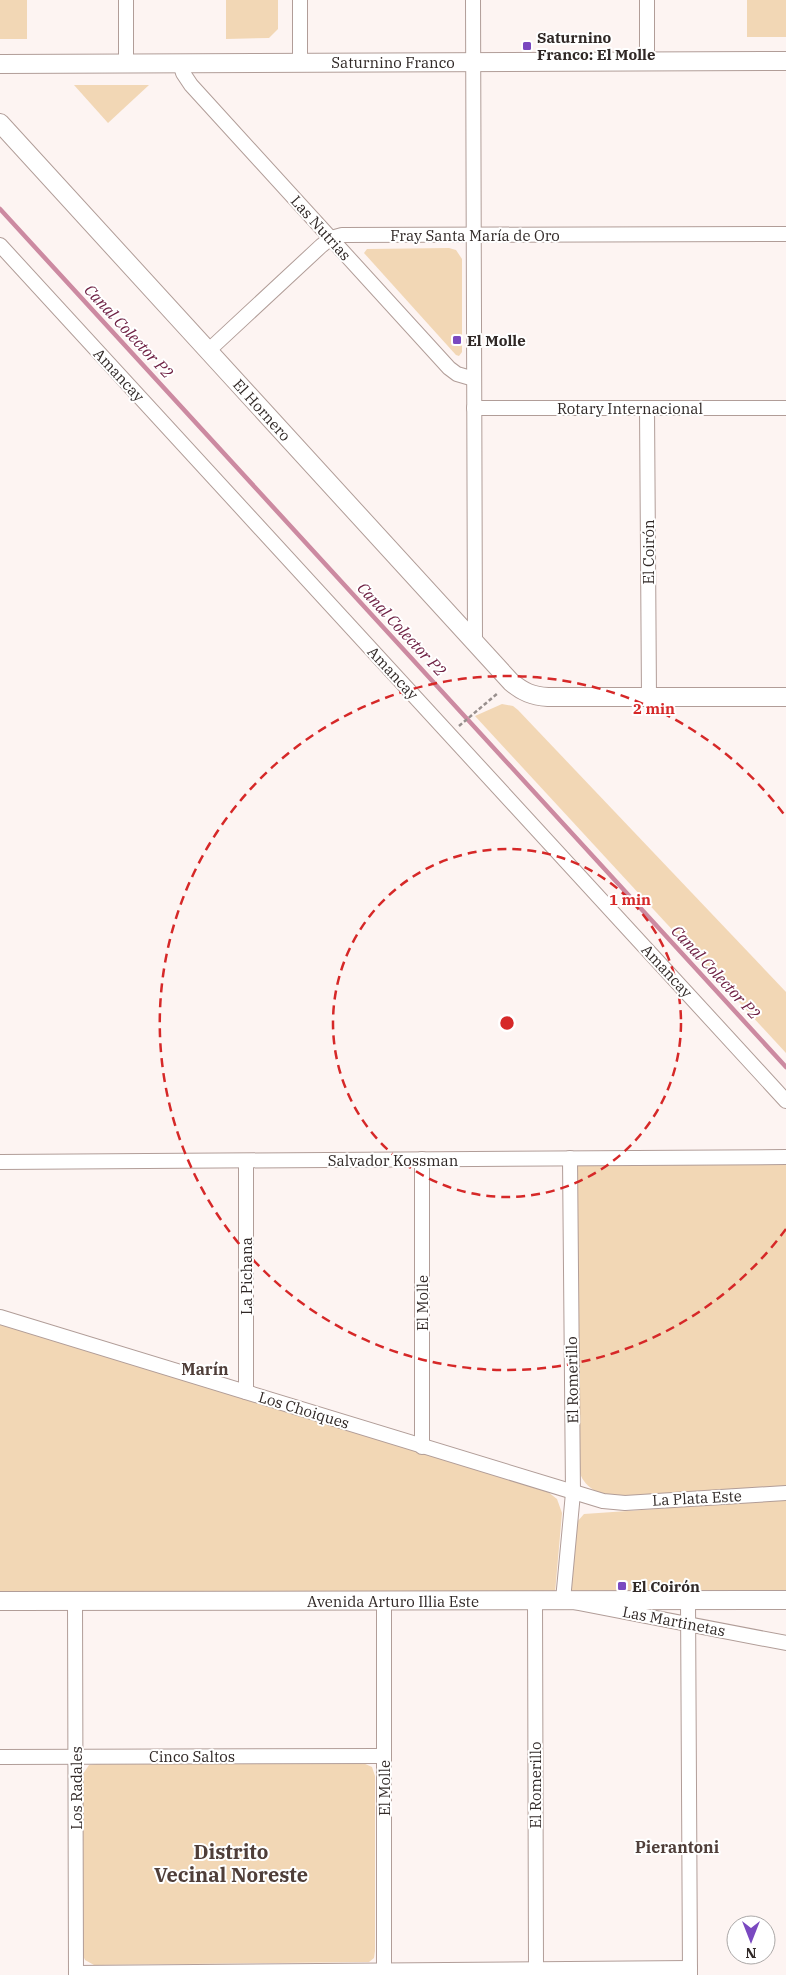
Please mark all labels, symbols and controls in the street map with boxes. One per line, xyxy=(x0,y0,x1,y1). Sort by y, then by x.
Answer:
place label: Saturnino Franco: El Molle xyxy=(537,28,656,64)
marker: Saturnino Franco: El Molle xyxy=(521,40,533,52)
street label: Saturnino Franco xyxy=(331,53,455,72)
street label: Las Nutrias xyxy=(287,192,355,264)
street label: Fray Santa María de Oro xyxy=(390,226,560,245)
water label: Canal Colector P2 xyxy=(80,280,178,382)
place label: El Molle xyxy=(467,331,526,350)
marker: El Molle xyxy=(451,334,463,346)
street label: Amancay xyxy=(90,344,148,406)
street label: El Hornero xyxy=(229,375,295,445)
street label: Rotary Internacional xyxy=(557,399,703,418)
street label: El Coirón xyxy=(639,519,658,585)
water label: Canal Colector P2 xyxy=(353,578,451,680)
street label: Amancay xyxy=(364,642,422,704)
text: 2 min xyxy=(633,699,675,718)
text: 1 min xyxy=(609,890,651,909)
water label: Canal Colector P2 xyxy=(667,921,765,1023)
street label: Amancay xyxy=(638,940,696,1002)
centre of rings xyxy=(498,1014,516,1032)
street label: Salvador Kossman xyxy=(328,1151,459,1170)
street label: La Pichana xyxy=(237,1237,256,1315)
street label: El Molle xyxy=(413,1275,432,1331)
street label: El Romerillo xyxy=(562,1336,582,1424)
district label: Marín xyxy=(181,1359,229,1379)
street label: Los Choiques xyxy=(256,1387,352,1433)
street label: La Plata Este xyxy=(652,1486,742,1510)
place label: El Coirón xyxy=(632,1577,700,1596)
marker: El Coirón xyxy=(616,1580,628,1592)
street label: Avenida Arturo Illia Este xyxy=(307,1592,479,1611)
street label: Las Martinetas xyxy=(621,1602,727,1640)
street label: El Romerillo xyxy=(526,1741,545,1829)
street label: Los Radales xyxy=(67,1746,86,1830)
street label: Cinco Saltos xyxy=(149,1747,235,1766)
street label: El Molle xyxy=(375,1760,394,1816)
district label: Pierantoni xyxy=(635,1837,719,1857)
district label: Distrito Vecinal Noreste xyxy=(154,1838,308,1888)
north arrow xyxy=(726,1915,776,1965)
text: N xyxy=(745,1944,757,1962)

